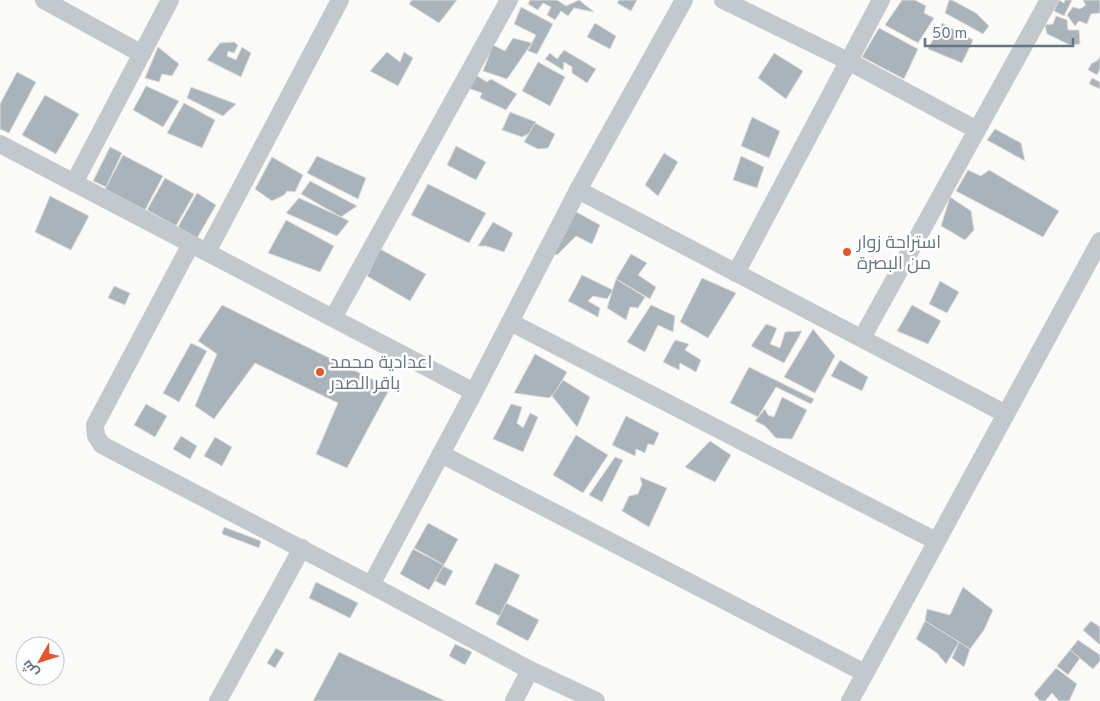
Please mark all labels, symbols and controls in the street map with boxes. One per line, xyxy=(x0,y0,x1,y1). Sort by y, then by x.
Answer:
scale bar xyxy=(925,15,1072,47)
text: 50 m xyxy=(932,25,967,44)
place label: استراحة زوار من البصرة xyxy=(856,232,941,276)
marker: استراحة زوار من البصرة xyxy=(841,246,853,258)
place label: اعدادية محمد باقر الصدر xyxy=(329,352,432,396)
marker: اعدادية محمد باقر الصدر xyxy=(314,366,326,378)
north arrow xyxy=(15,636,65,686)
text: ش xyxy=(18,656,43,681)

